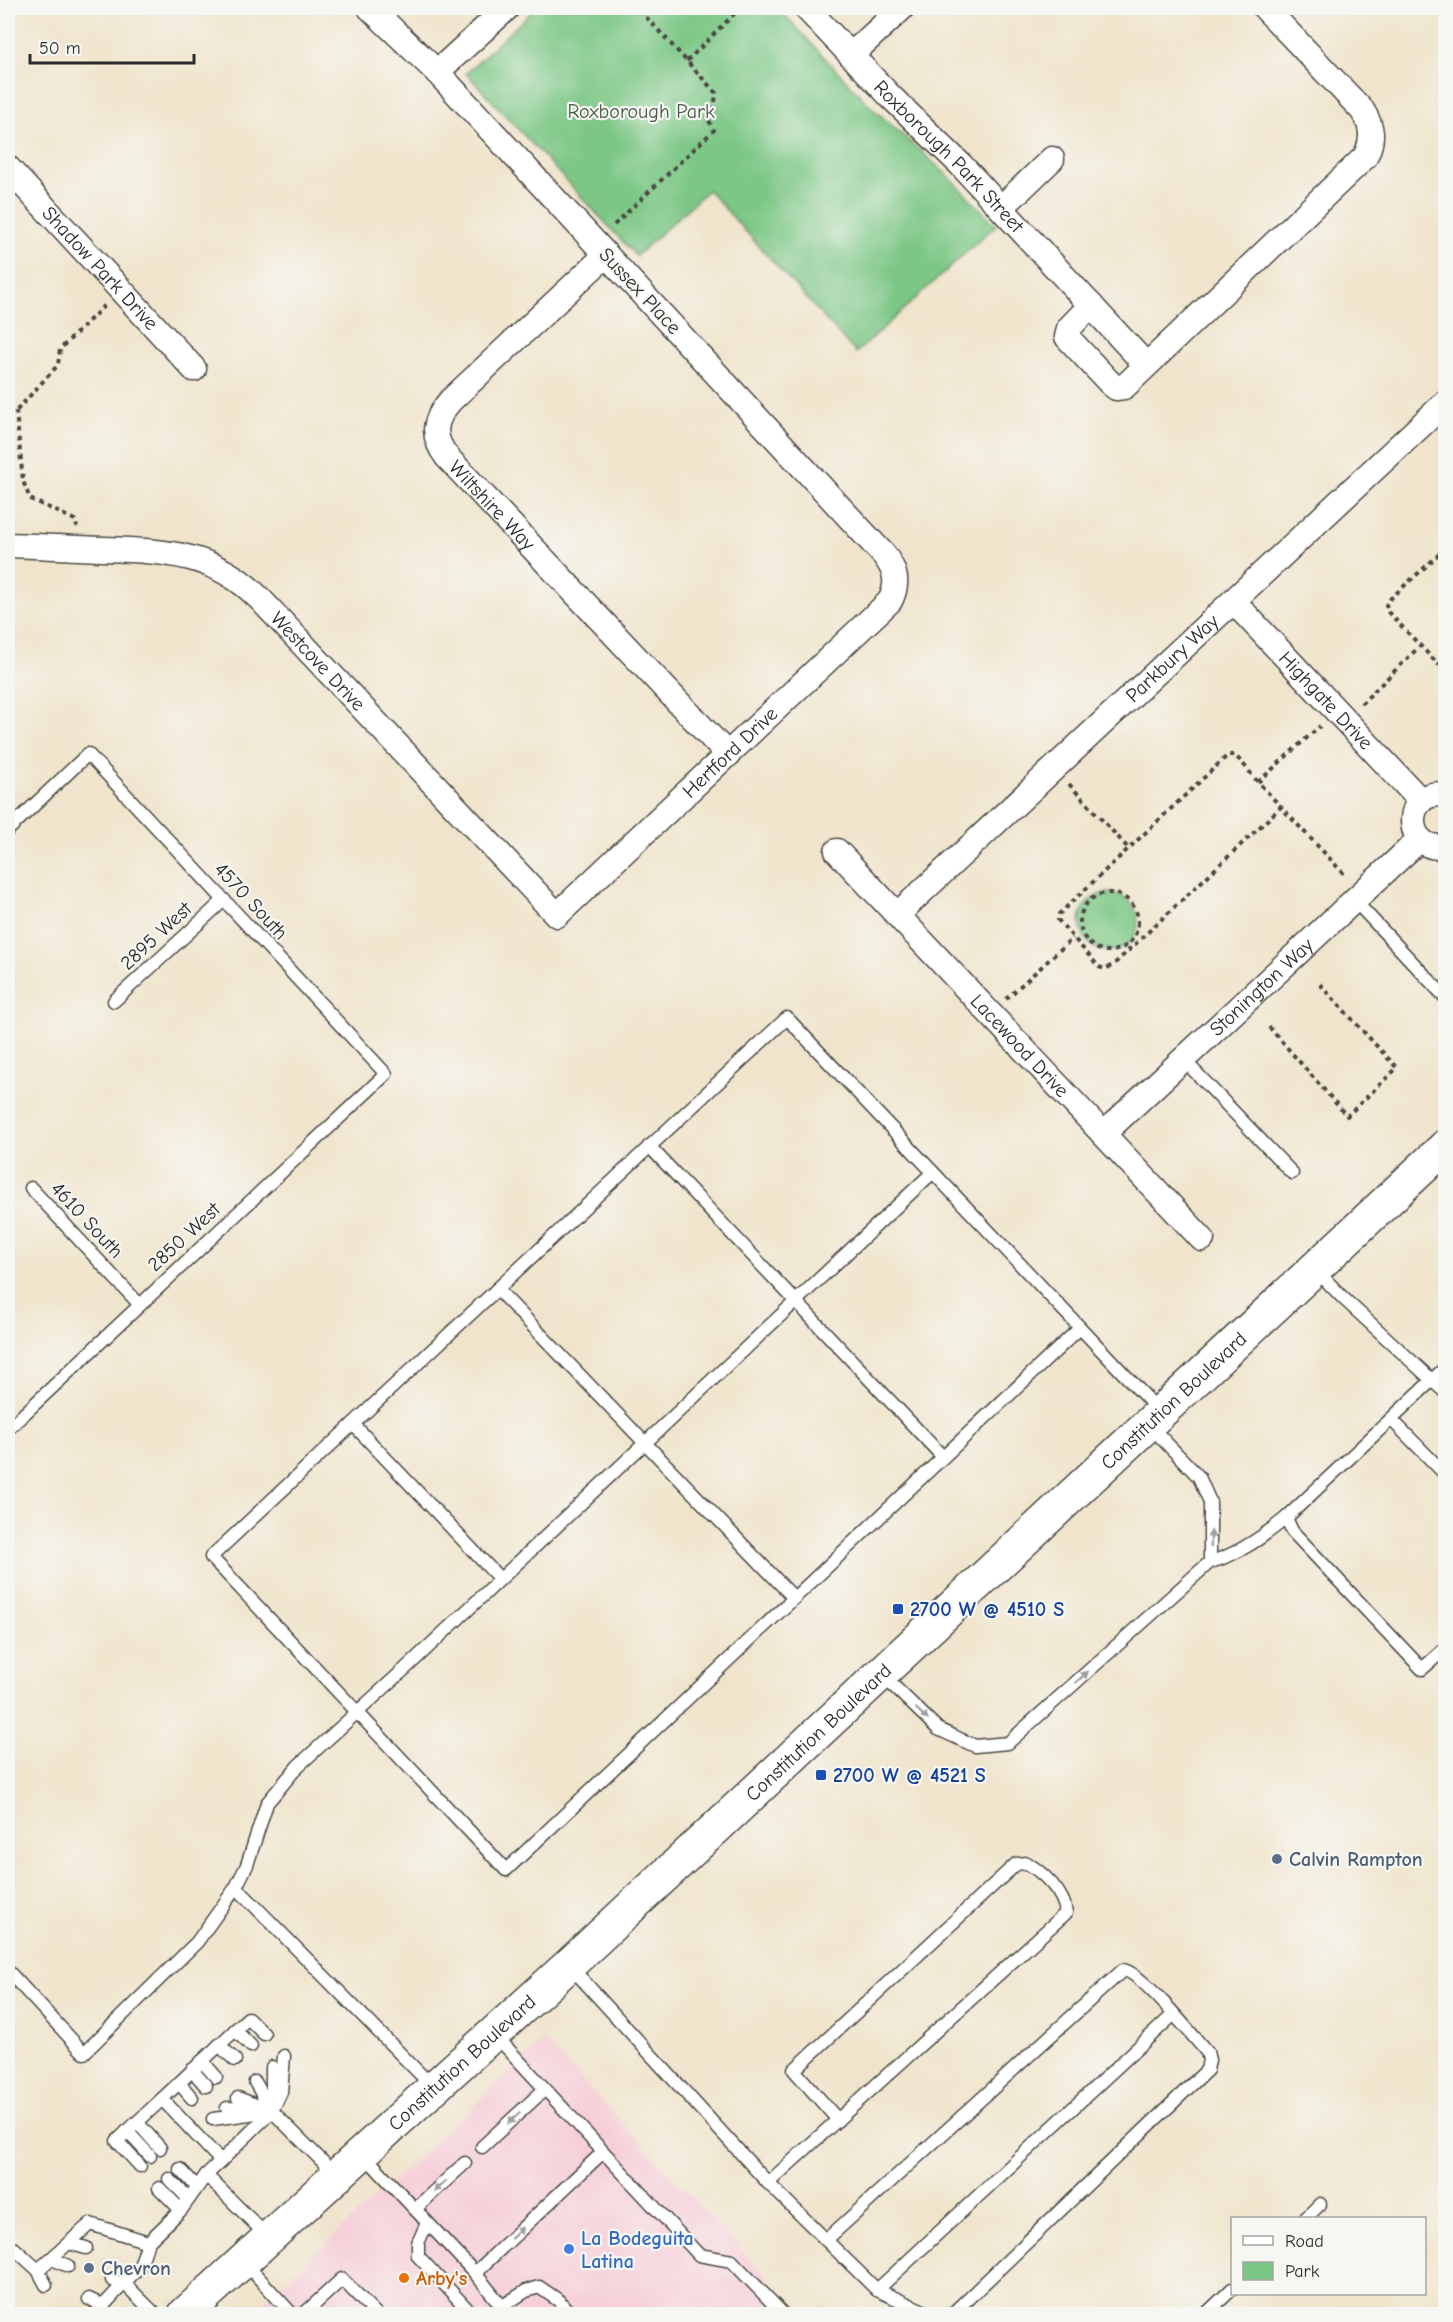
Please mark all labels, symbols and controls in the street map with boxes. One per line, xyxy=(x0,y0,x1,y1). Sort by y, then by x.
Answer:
scale bar xyxy=(30,27,194,65)
text: 50 m xyxy=(39,38,81,59)
street label: Roxborough Park Street xyxy=(869,75,1030,238)
park label: Roxborough Park xyxy=(567,100,715,123)
street label: Shadow Park Drive xyxy=(38,201,163,334)
street label: Sussex Place xyxy=(594,243,686,339)
street label: Wiltshire Way xyxy=(444,455,540,555)
street label: Westcove Drive xyxy=(266,607,370,715)
street label: Parkbury Way xyxy=(1121,609,1223,707)
street label: Highgate Drive xyxy=(1275,646,1378,754)
street label: Hertford Drive xyxy=(678,702,782,802)
street label: 4570 South xyxy=(209,858,293,944)
street label: 2895 West xyxy=(116,896,197,975)
street label: Stonington Way xyxy=(1205,933,1318,1041)
street label: Lacewood Drive xyxy=(966,989,1074,1102)
street label: 4610 South xyxy=(46,1177,128,1263)
street label: 2850 West xyxy=(143,1197,226,1276)
street label: Constitution Boulevard xyxy=(1096,1327,1251,1474)
one-way arrow xyxy=(1206,1529,1216,1548)
place label: 2700 W @ 4510 S xyxy=(910,1598,1064,1621)
marker: 2700 W @ 4510 S xyxy=(891,1602,905,1616)
street label: Constitution Boulevard xyxy=(741,1659,896,1806)
one-way arrow xyxy=(1074,1671,1089,1684)
one-way arrow xyxy=(915,1707,930,1721)
place label: 2700 W @ 4521 S xyxy=(833,1764,986,1787)
marker: 2700 W @ 4521 S xyxy=(814,1768,828,1782)
place label: Calvin Rampton xyxy=(1289,1848,1423,1871)
marker: Calvin Rampton xyxy=(1270,1852,1284,1866)
street label: Constitution Boulevard xyxy=(383,1990,540,2135)
one-way arrow xyxy=(506,2111,521,2125)
one-way arrow xyxy=(433,2179,448,2192)
legend xyxy=(1231,2217,1426,2295)
one-way arrow xyxy=(510,2226,525,2240)
place label: La Bodeguita Latina xyxy=(581,2227,694,2273)
text: Road xyxy=(1285,2231,1324,2252)
marker: La Bodeguita Latina xyxy=(562,2242,576,2256)
place label: Chevron xyxy=(101,2257,171,2280)
marker: Chevron xyxy=(82,2261,96,2275)
text: Park xyxy=(1285,2261,1320,2282)
place label: Arby's xyxy=(416,2267,467,2290)
marker: Arby's xyxy=(397,2271,411,2285)

